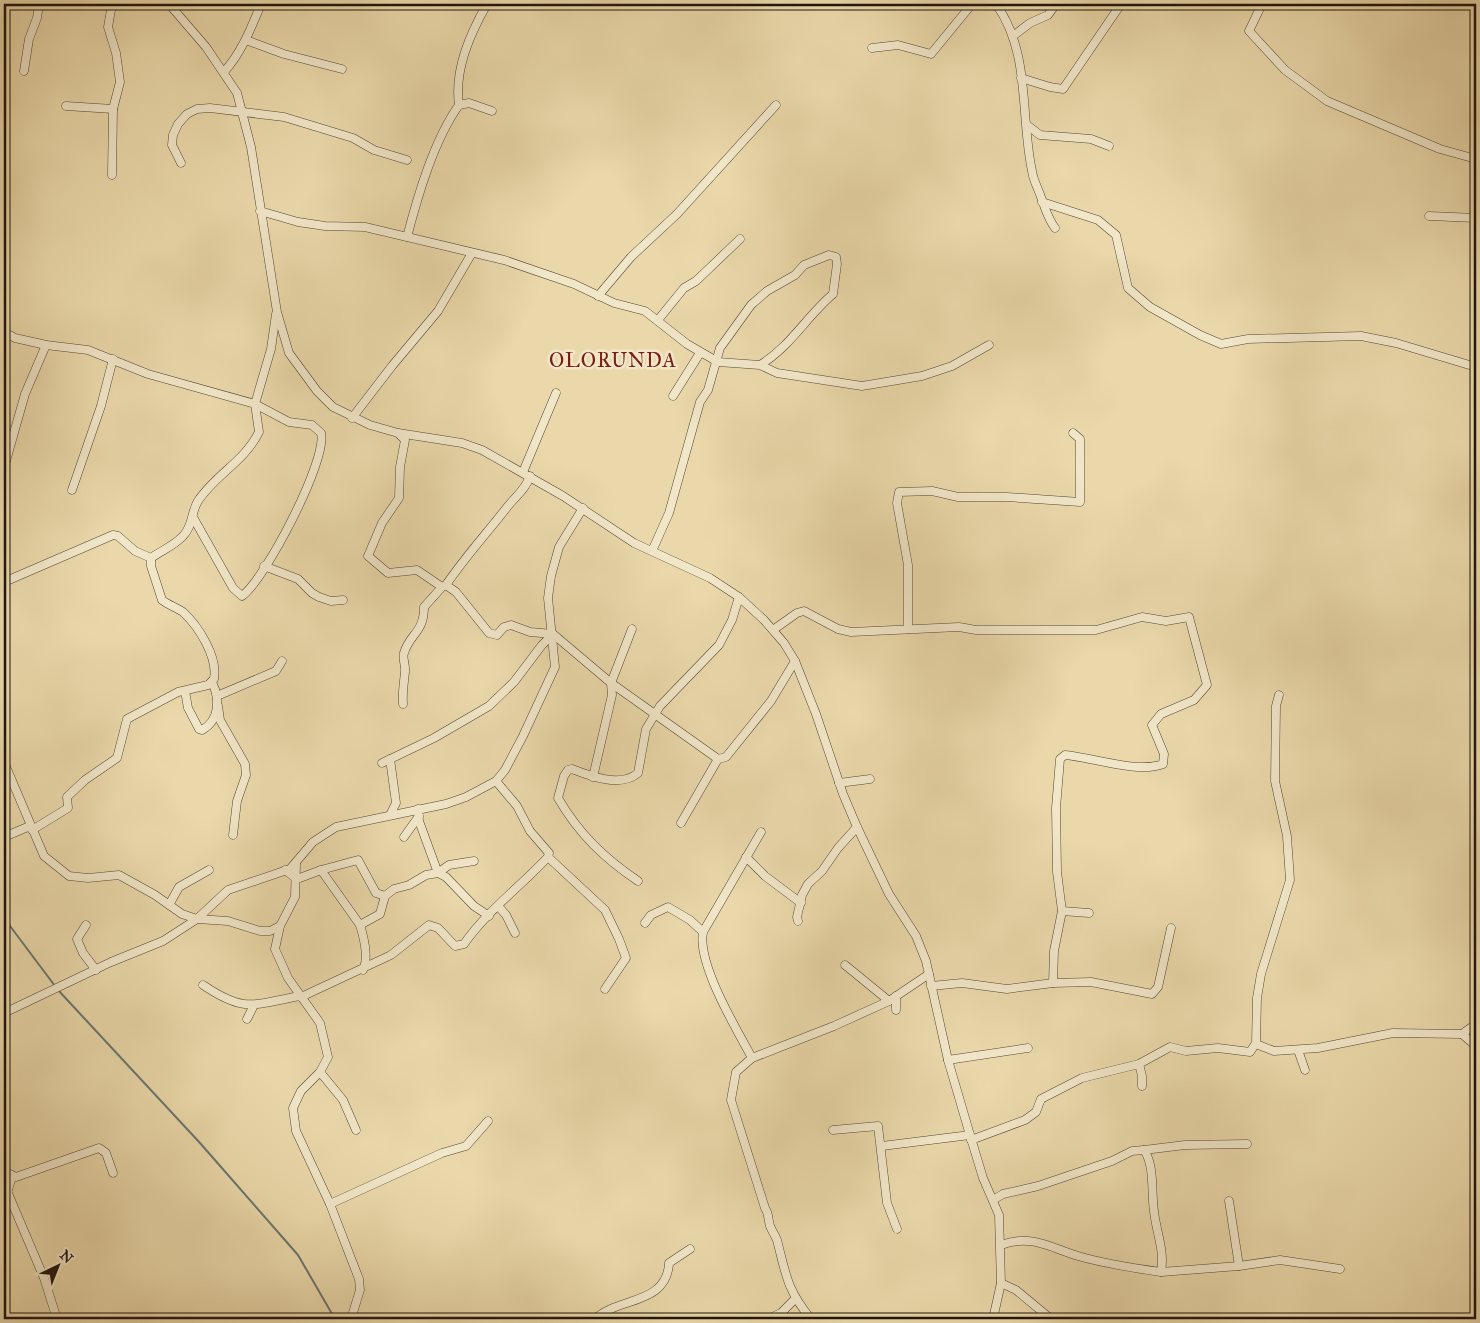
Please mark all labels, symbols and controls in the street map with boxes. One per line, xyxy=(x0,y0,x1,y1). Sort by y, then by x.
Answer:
district label: OLORUNDA xyxy=(549,348,677,372)
north arrow xyxy=(32,1240,82,1290)
text: N xyxy=(56,1247,77,1267)

